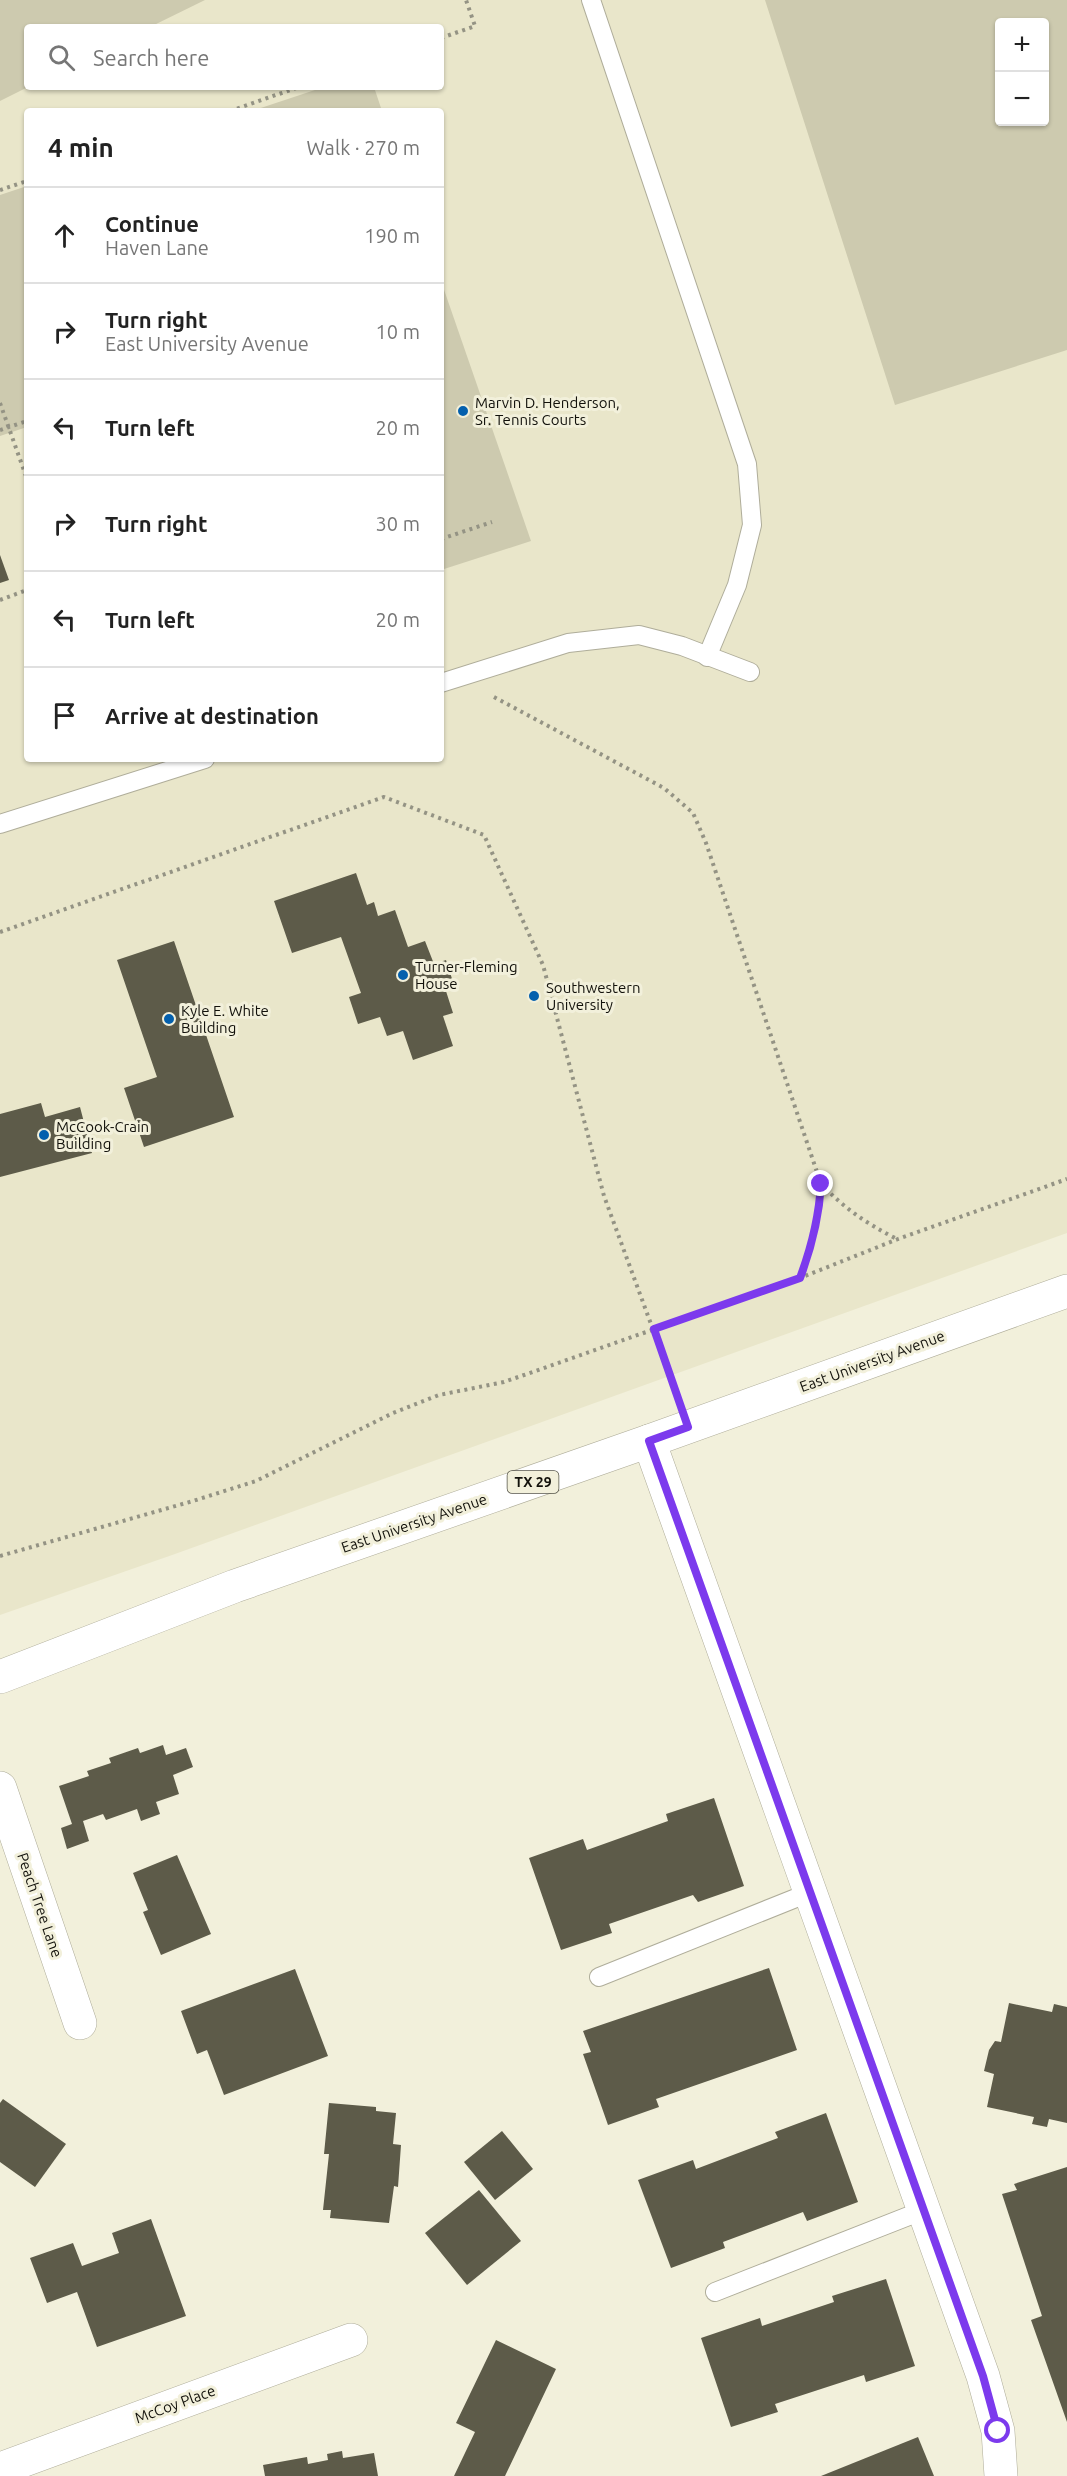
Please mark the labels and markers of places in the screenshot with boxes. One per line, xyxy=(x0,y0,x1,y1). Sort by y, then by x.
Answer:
place label: Marvin D. Henderson, Sr. Tennis Courts xyxy=(475,394,620,428)
marker: Marvin D. Henderson, Sr. Tennis Courts xyxy=(456,404,470,418)
place label: Turner-Fleming House xyxy=(415,958,518,992)
marker: Turner-Fleming House xyxy=(396,968,410,982)
place label: Southwestern University xyxy=(546,979,640,1013)
marker: Southwestern University xyxy=(527,989,541,1003)
place label: Kyle E. White Building xyxy=(181,1002,269,1036)
marker: Kyle E. White Building xyxy=(162,1012,176,1026)
place label: McCook-Crain Building xyxy=(56,1118,149,1152)
marker: McCook-Crain Building xyxy=(37,1128,51,1142)

